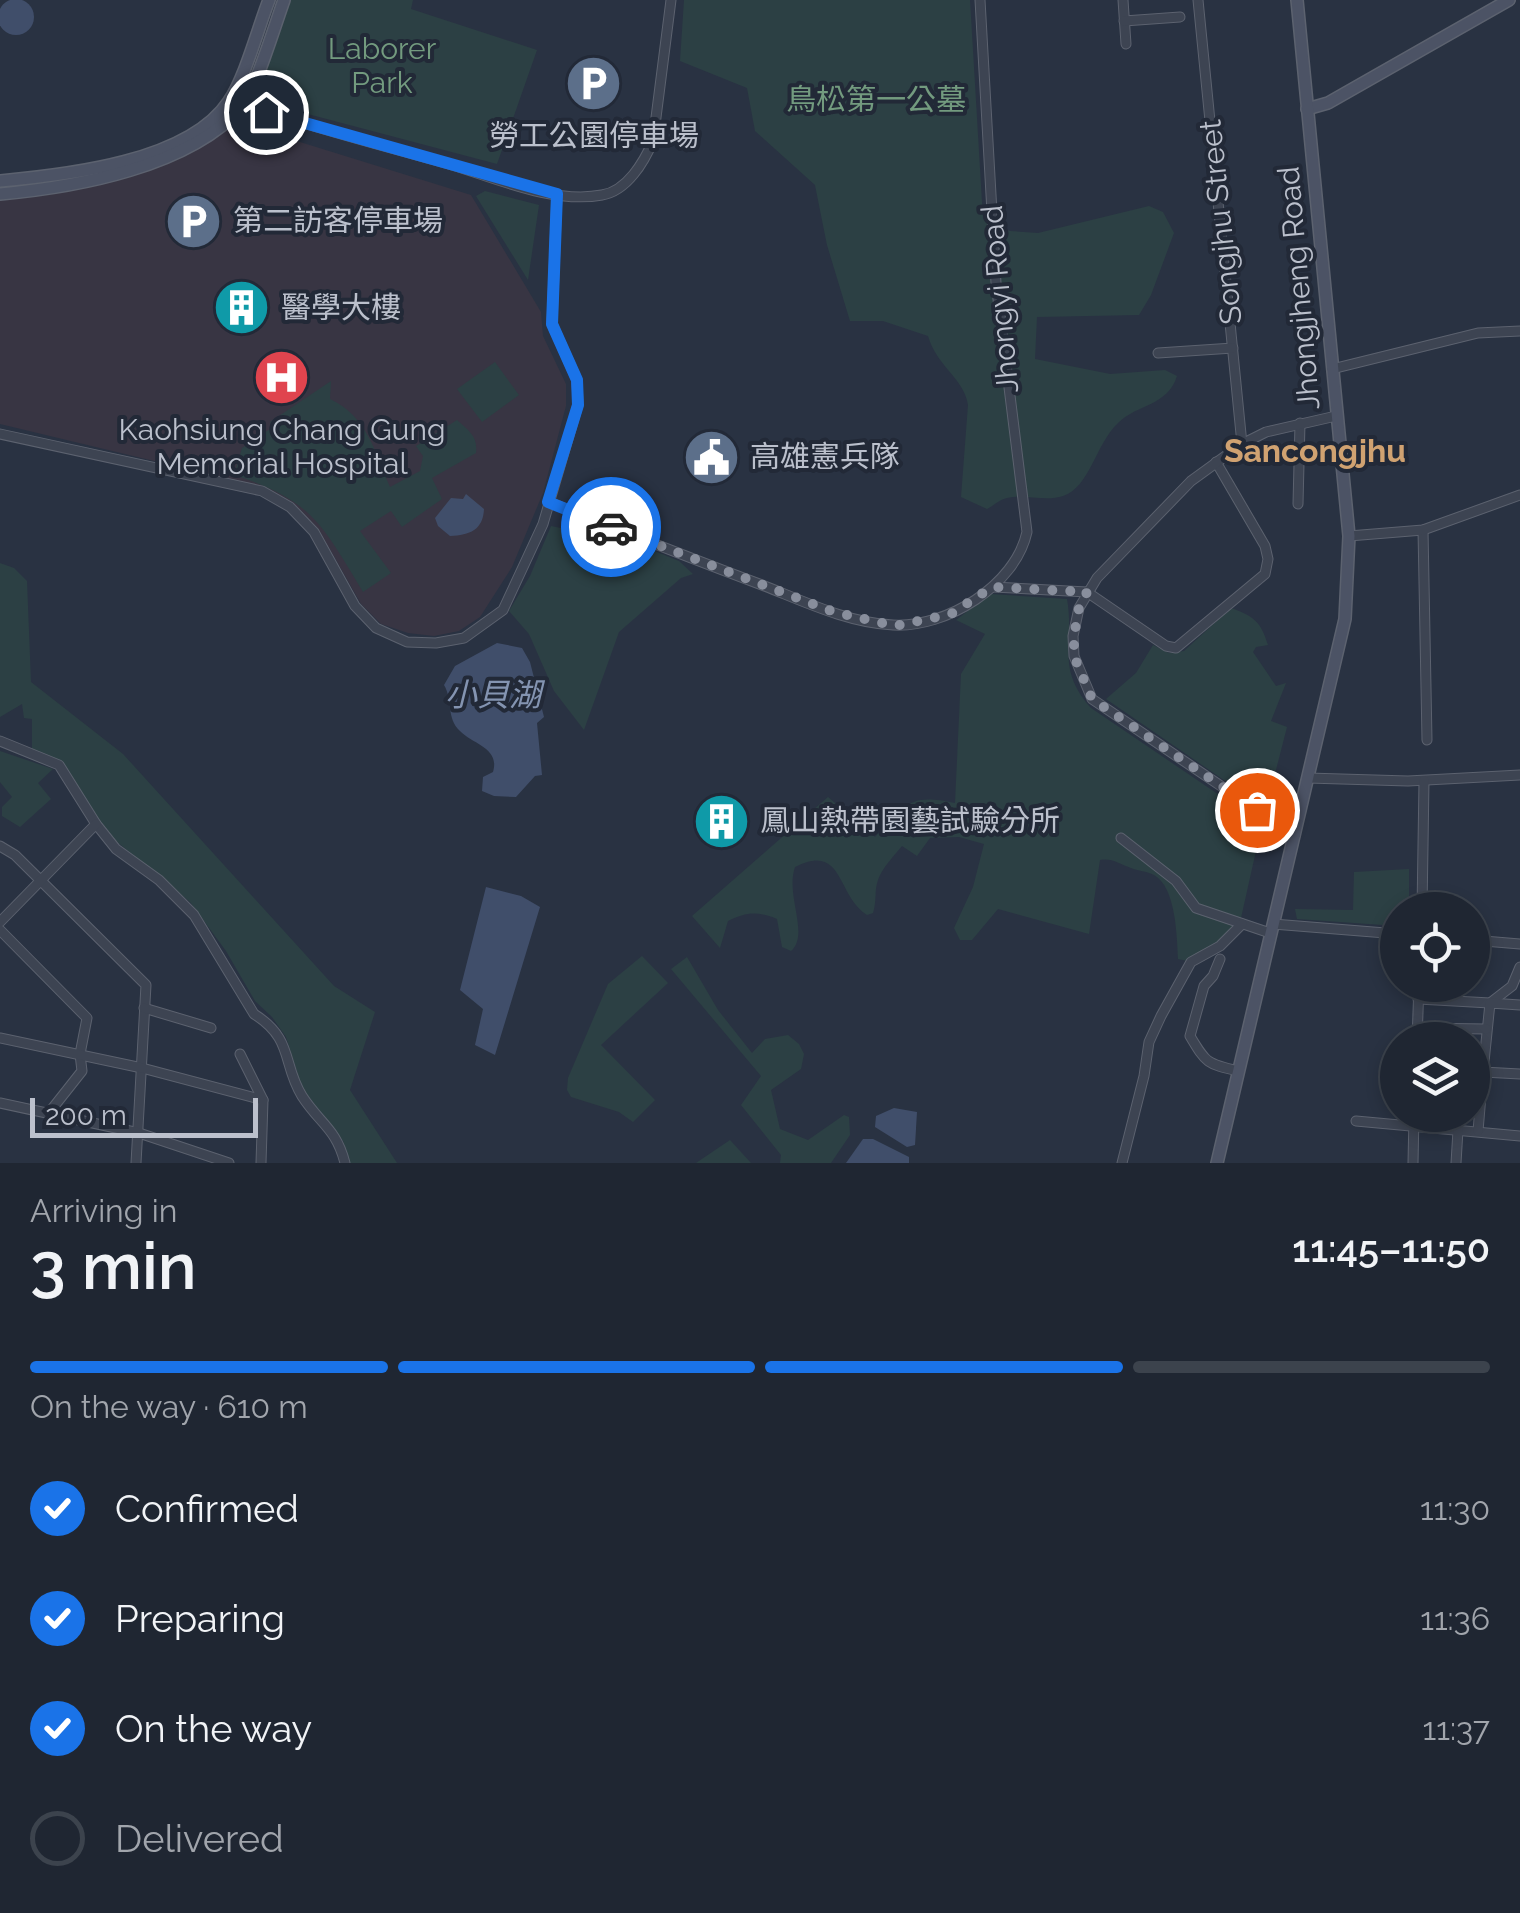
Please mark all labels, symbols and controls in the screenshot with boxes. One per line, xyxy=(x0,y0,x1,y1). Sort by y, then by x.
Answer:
park label: Laborer Park xyxy=(328,31,437,100)
parking icon: 勞工公園停車場 xyxy=(564,53,624,113)
pin xyxy=(224,70,309,155)
park label: 鳥松第一公墓 xyxy=(786,82,966,117)
icon: home xyxy=(239,85,294,140)
place label: 勞工公園停車場 xyxy=(489,118,699,153)
street label: Songjhu Street xyxy=(1192,118,1249,326)
street label: Jhongjheng Road xyxy=(1270,165,1327,411)
parking icon: 第二訪客停車場 xyxy=(164,191,224,251)
place label: 第二訪客停車場 xyxy=(233,203,443,238)
street label: Jhongyi Road xyxy=(974,204,1025,394)
building icon: 醫學大樓 xyxy=(212,278,272,338)
place label: 醫學大樓 xyxy=(281,290,401,325)
hospital icon: Kaohsiung Chang Gung Memorial Hospital xyxy=(252,347,312,407)
place label: Kaohsiung Chang Gung Memorial Hospital xyxy=(119,412,445,481)
public building icon: 高雄憲兵隊 xyxy=(681,427,741,487)
district label: Sancongjhu xyxy=(1224,432,1406,469)
place label: 高雄憲兵隊 xyxy=(750,439,900,474)
courier xyxy=(561,477,661,577)
icon: car xyxy=(584,500,639,555)
water label: 小貝湖 xyxy=(445,676,546,713)
pin xyxy=(1215,768,1300,853)
icon: bag xyxy=(1230,783,1285,838)
building icon: 鳳山熱帶園藝試驗分所 xyxy=(691,791,751,851)
place label: 鳳山熱帶園藝試驗分所 xyxy=(760,803,1060,838)
map controls xyxy=(1380,892,1490,1132)
button: locate xyxy=(1380,892,1490,1002)
button: layers xyxy=(1380,1022,1490,1132)
scale bar xyxy=(30,1093,258,1138)
text: 200 m xyxy=(45,1099,127,1132)
text: Arriving in xyxy=(30,1192,177,1229)
text: 11:45–11:50 xyxy=(1292,1226,1490,1271)
text: 3 min xyxy=(30,1228,197,1304)
text: On the way · 610 m xyxy=(30,1388,308,1425)
icon: check xyxy=(30,1481,85,1536)
text: Confirmed xyxy=(115,1486,299,1531)
text: 11:30 xyxy=(1420,1490,1490,1527)
icon: check xyxy=(30,1591,85,1646)
text: Preparing xyxy=(115,1596,285,1641)
text: 11:36 xyxy=(1420,1600,1490,1637)
icon: check xyxy=(30,1701,85,1756)
text: On the way xyxy=(115,1706,312,1751)
text: 11:37 xyxy=(1423,1710,1490,1747)
text: Delivered xyxy=(115,1816,284,1861)

